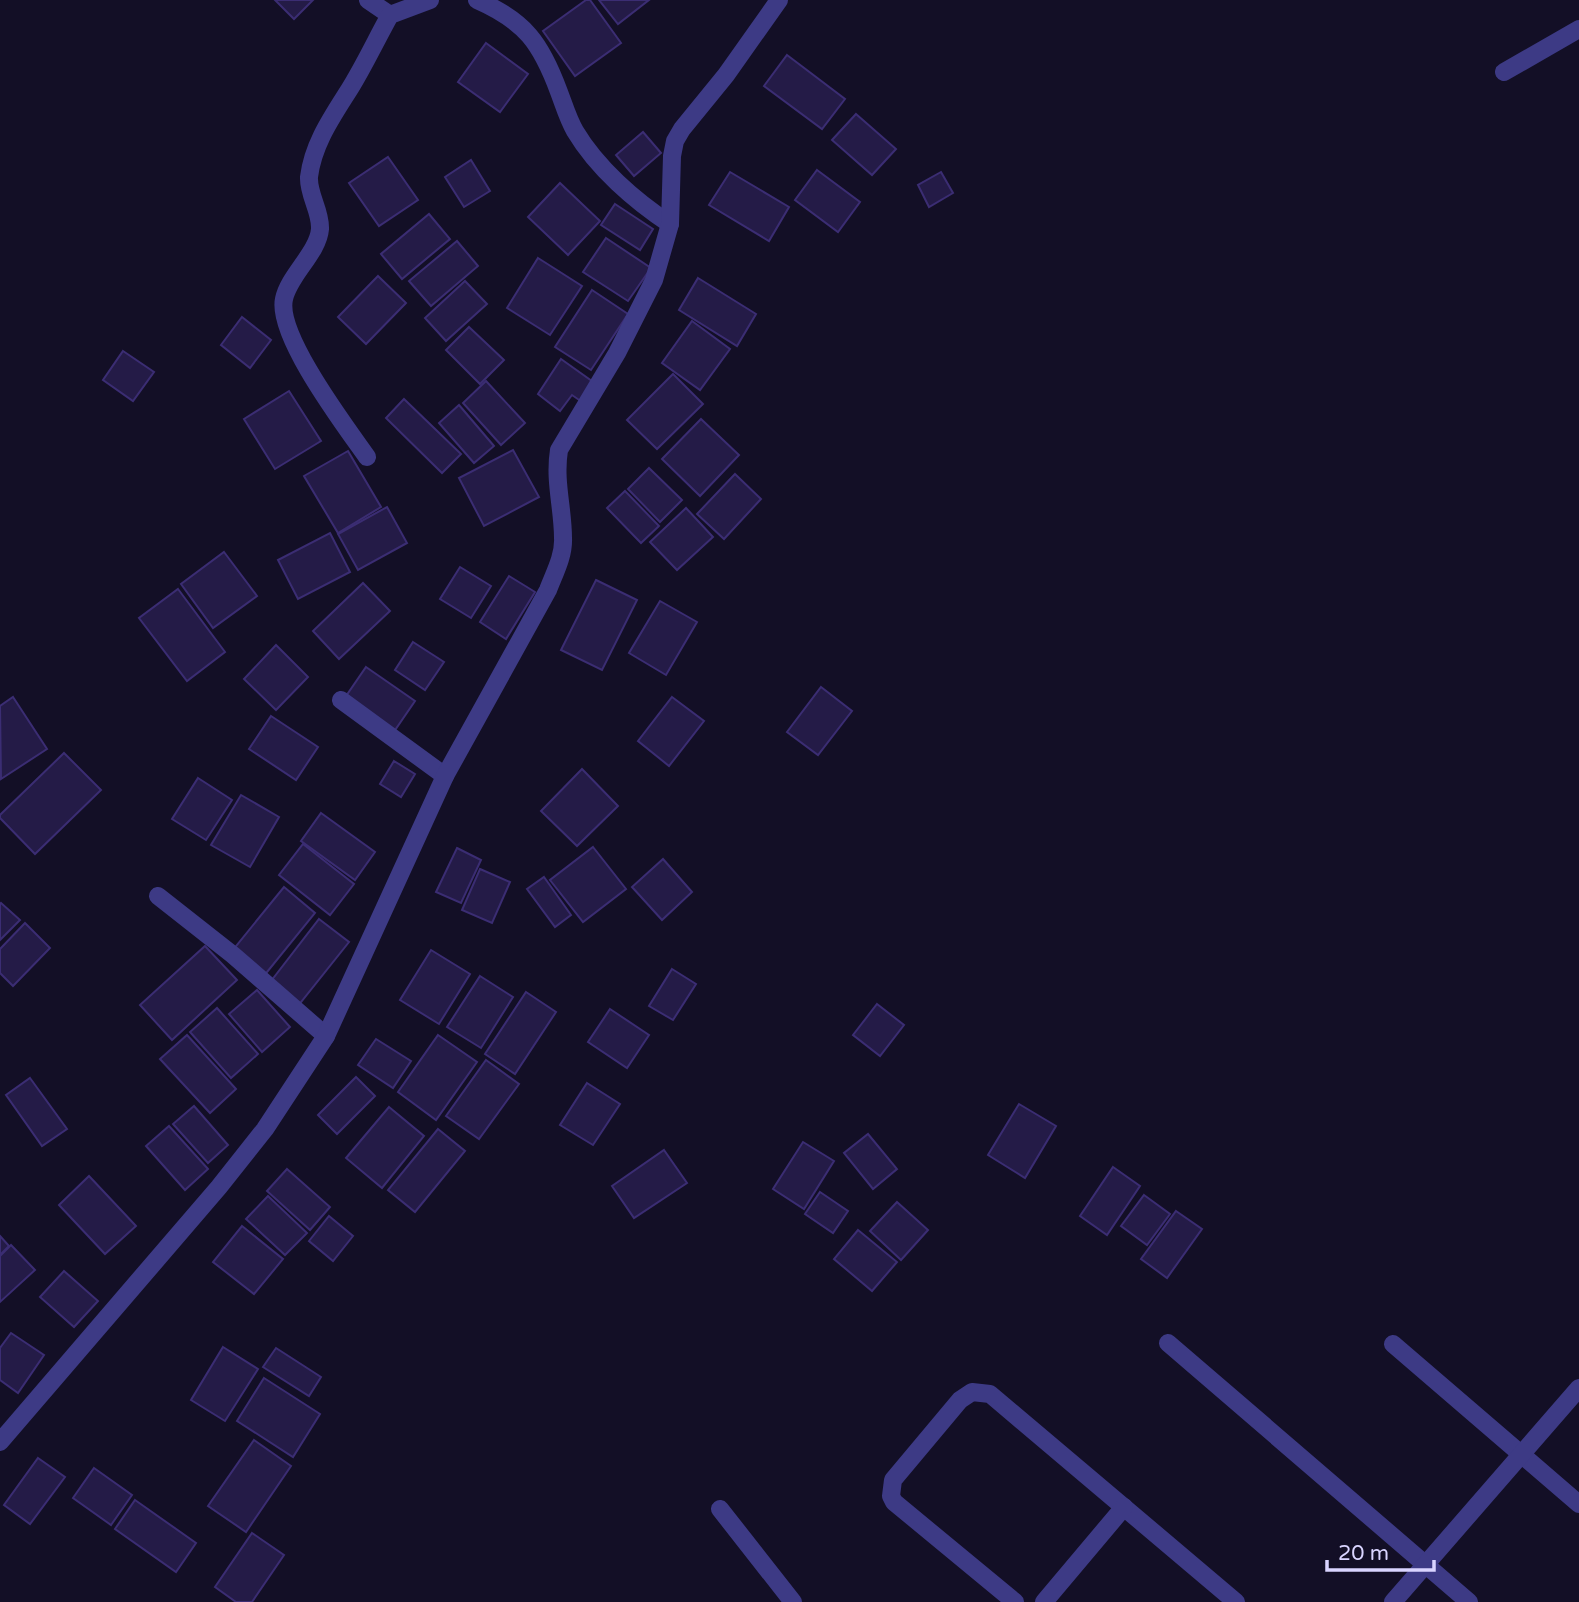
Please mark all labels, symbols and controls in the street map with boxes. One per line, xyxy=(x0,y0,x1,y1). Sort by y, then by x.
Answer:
scale bar xyxy=(1327,1528,1434,1572)
text: 20 m xyxy=(1338,1541,1389,1566)

